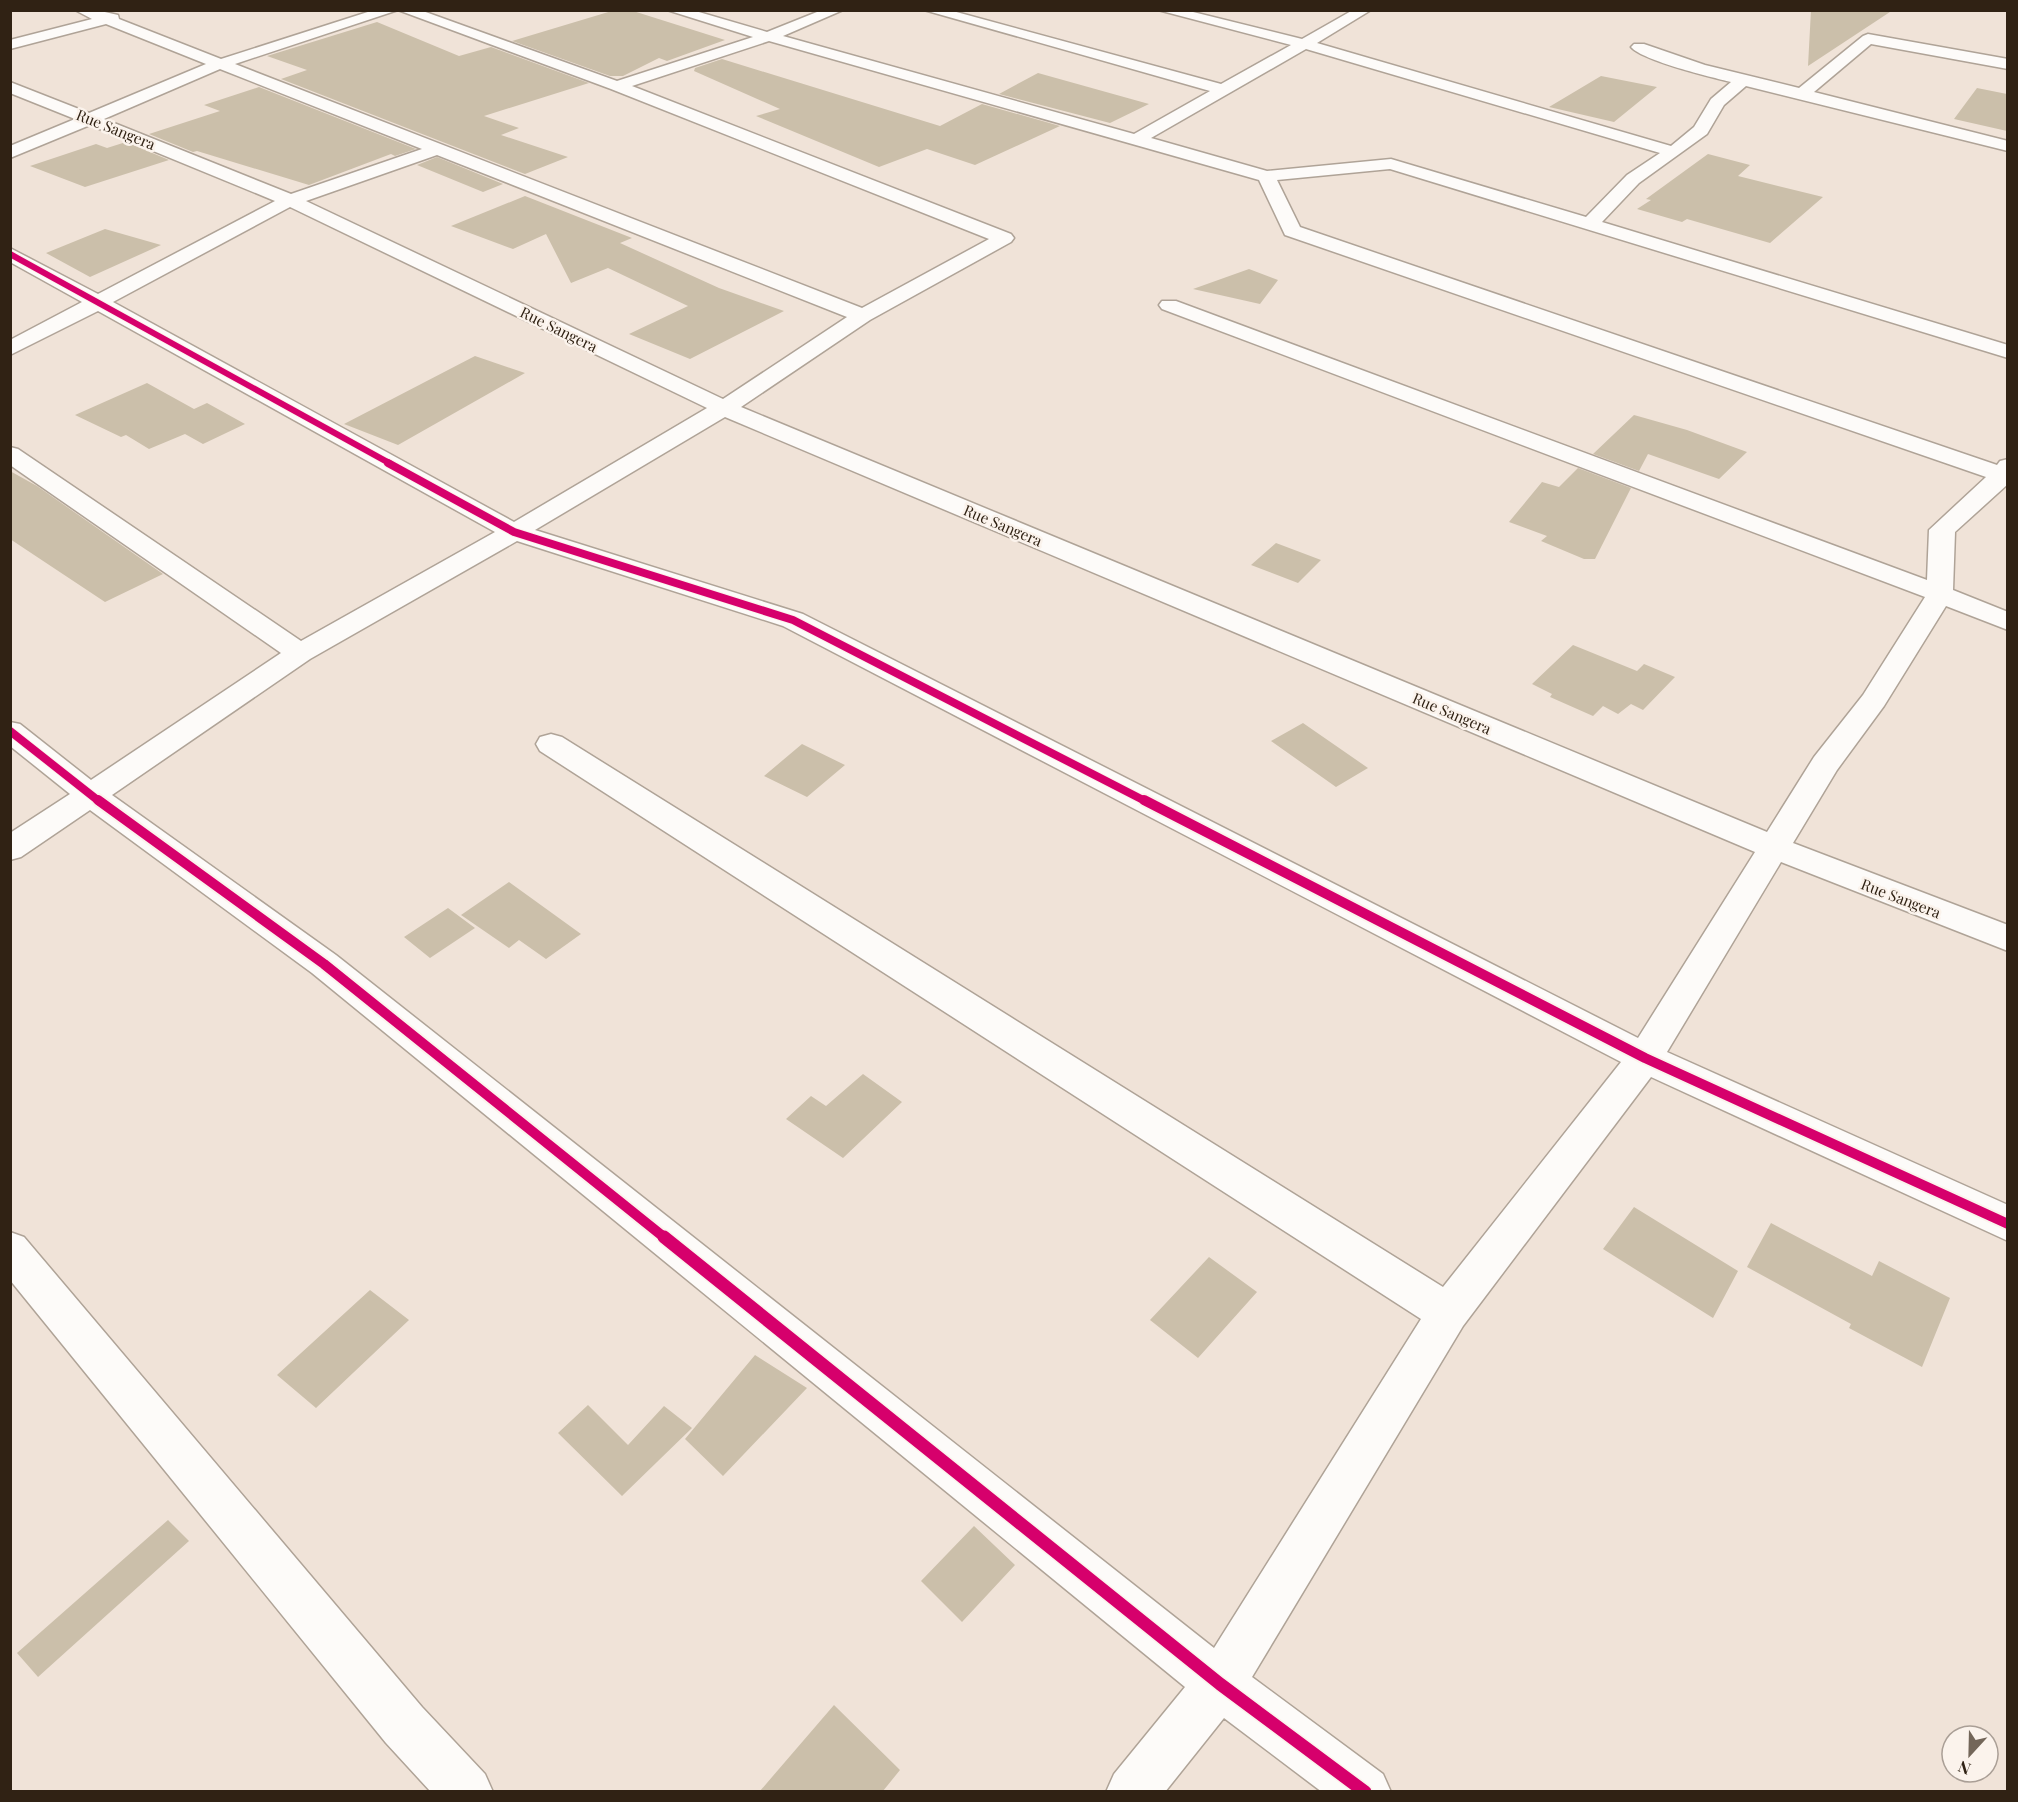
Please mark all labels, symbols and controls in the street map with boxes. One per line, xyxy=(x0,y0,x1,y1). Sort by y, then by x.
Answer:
street label: Rue Sangera xyxy=(73,104,159,154)
street label: Rue Sangera xyxy=(517,302,601,357)
street label: Rue Sangera xyxy=(961,499,1046,551)
street label: Rue Sangera xyxy=(1410,687,1495,739)
street label: Rue Sangera xyxy=(1858,874,1944,923)
north arrow xyxy=(1940,1724,2000,1784)
text: N xyxy=(1954,1756,1973,1780)

